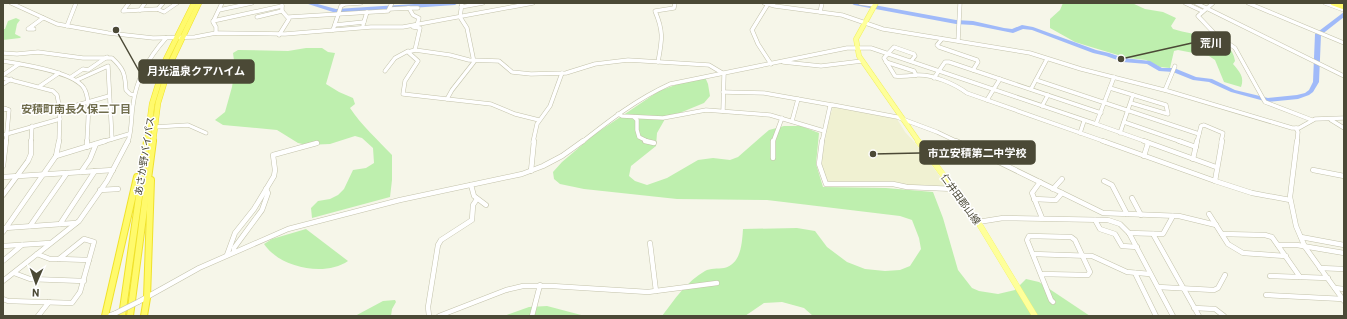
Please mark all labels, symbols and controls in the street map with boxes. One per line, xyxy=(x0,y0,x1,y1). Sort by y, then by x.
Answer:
callout: 荒川 xyxy=(1192,32,1230,55)
text: 荒川 xyxy=(1200,36,1222,49)
callout: 月光温泉クアハイム xyxy=(139,60,254,83)
text: 月光温泉クアハイム xyxy=(147,64,245,77)
district label: 安積町南長久保二丁目 xyxy=(21,102,131,115)
street label: あさか野バイパス xyxy=(132,116,156,196)
callout: 市立安積第二中学校 xyxy=(920,141,1035,164)
text: 市立安積第二中学校 xyxy=(928,146,1027,159)
street label: 仁井田郡山線 xyxy=(939,171,983,227)
north arrow xyxy=(16,263,56,303)
text: N xyxy=(32,287,40,300)

